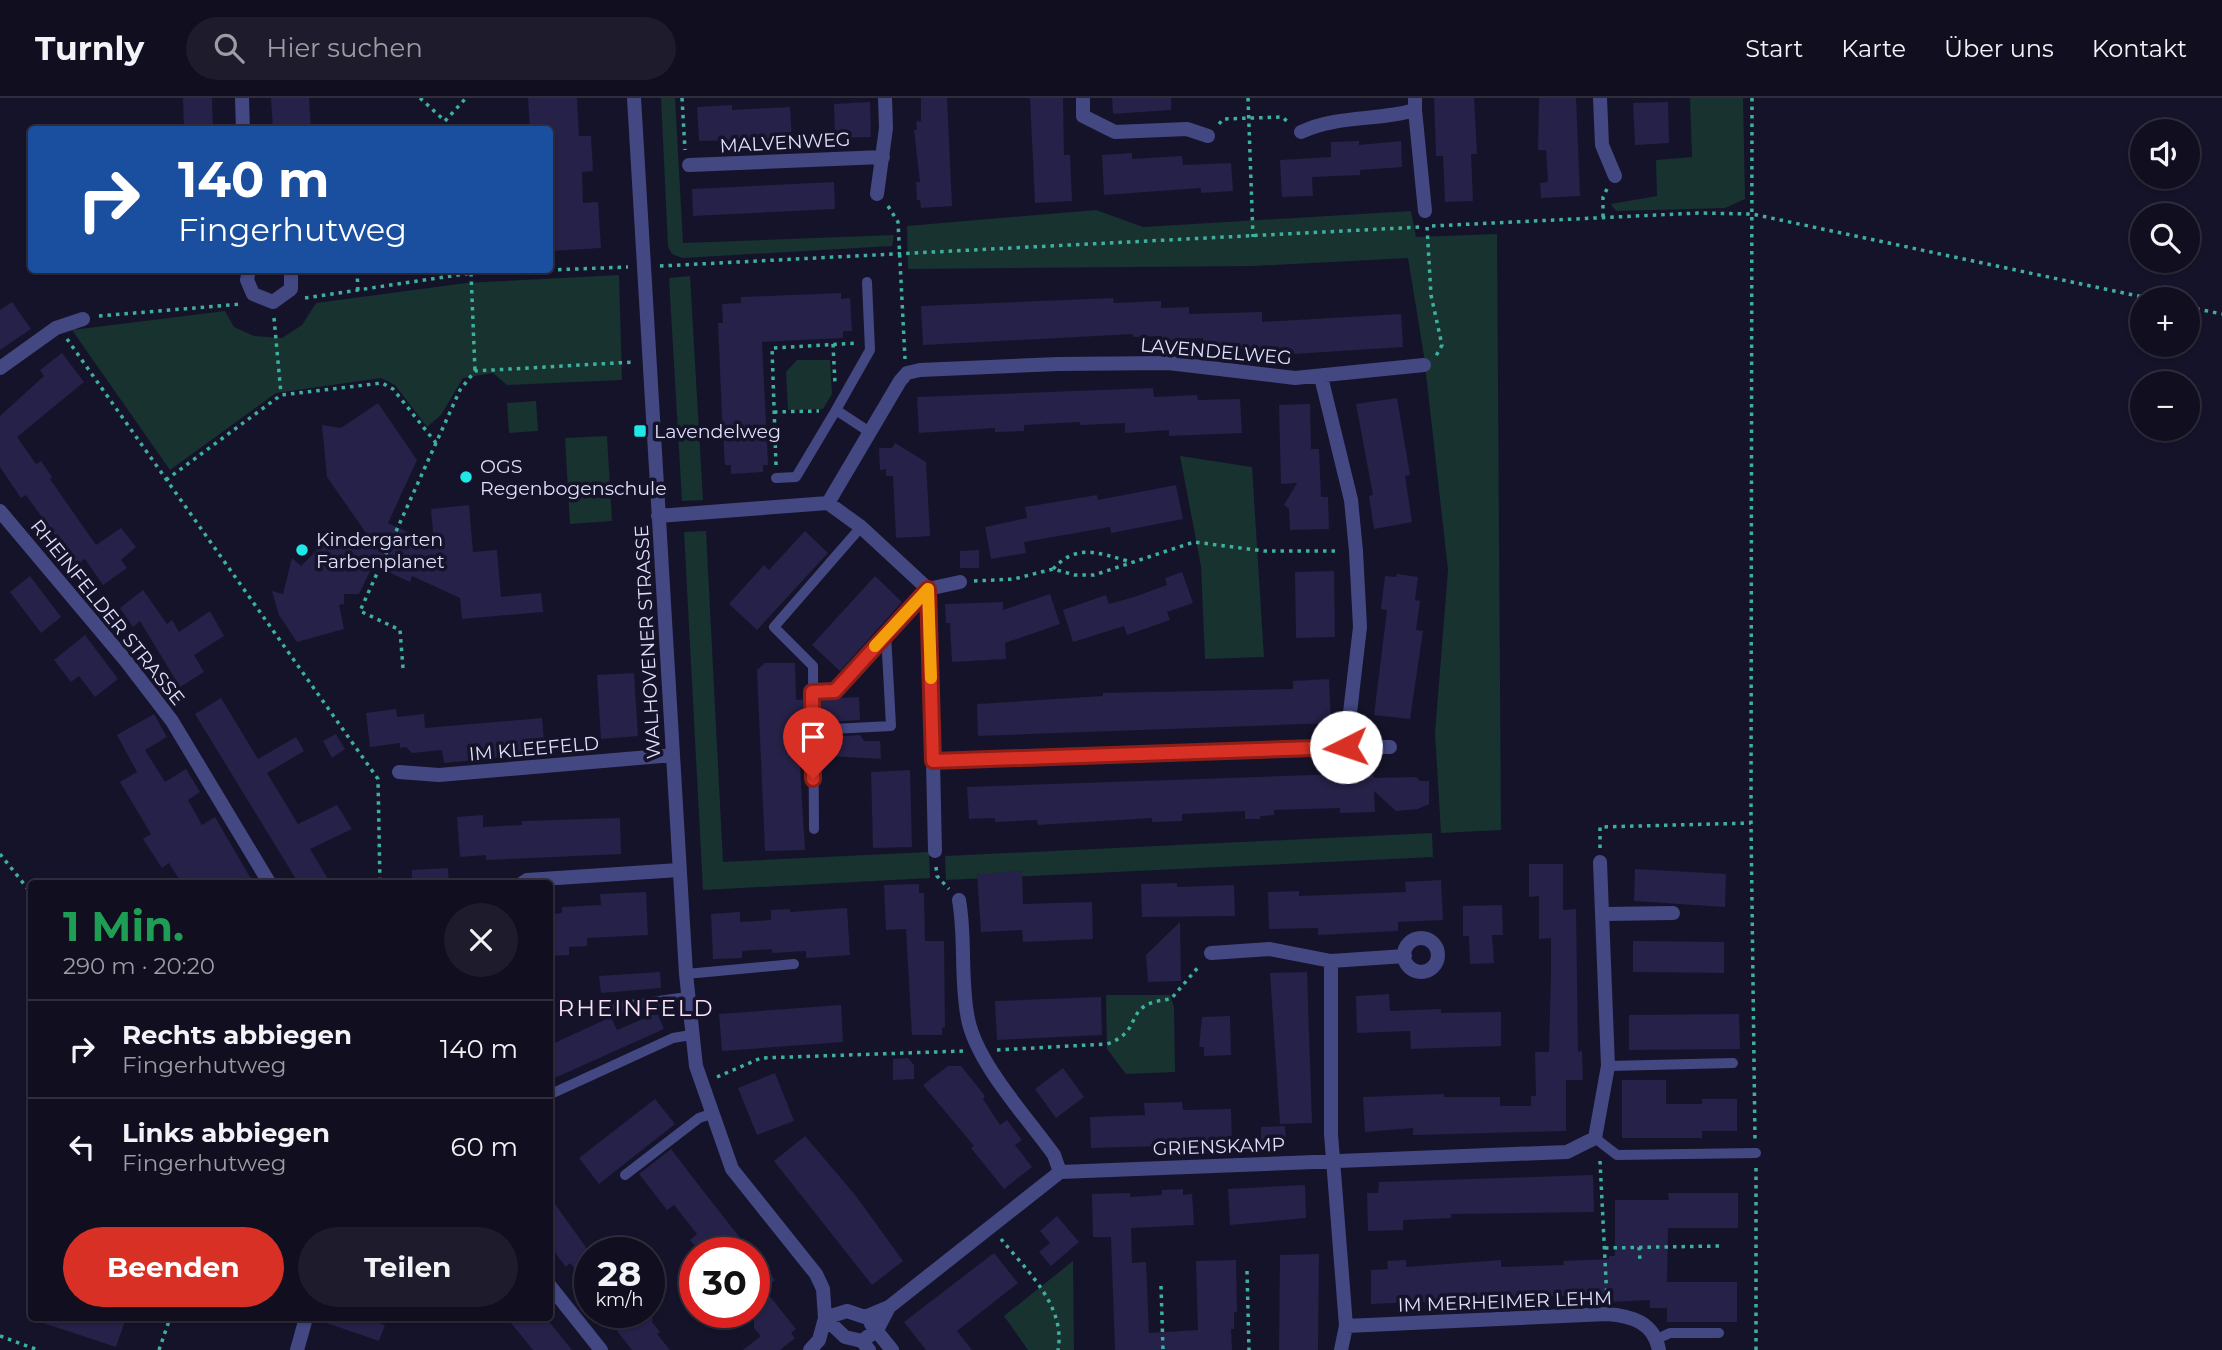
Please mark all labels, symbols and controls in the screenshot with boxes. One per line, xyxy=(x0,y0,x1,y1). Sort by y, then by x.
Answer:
search box xyxy=(186,17,676,80)
text: Turnly xyxy=(35,28,144,68)
icon: search xyxy=(210,29,248,67)
text: Hier suchen xyxy=(266,32,423,64)
text: Start xyxy=(1745,34,1803,63)
text: Karte xyxy=(1841,34,1906,63)
text: Über uns xyxy=(1944,34,2054,63)
text: Kontakt xyxy=(2092,34,2187,63)
map controls xyxy=(2130,119,2200,441)
button: sound xyxy=(2130,119,2200,189)
street label: MALVENWEG xyxy=(719,128,851,157)
text: 140 m xyxy=(178,150,330,209)
icon: right xyxy=(63,154,154,245)
button: search xyxy=(2130,203,2200,273)
text: Fingerhutweg xyxy=(178,210,407,249)
button: + xyxy=(2130,287,2200,357)
street label: LAVENDELWEG xyxy=(1139,333,1293,370)
button: − xyxy=(2130,371,2200,441)
place label: Lavendelweg xyxy=(654,420,781,443)
marker: Lavendelweg xyxy=(632,423,648,439)
place label: OGS Regenbogenschule xyxy=(480,455,667,500)
marker: OGS Regenbogenschule xyxy=(458,469,474,485)
street label: RHEINFELDER STRASSE xyxy=(26,515,190,710)
street label: WALHOVENER STRASSE xyxy=(630,524,665,760)
place label: Kindergarten Farbenplanet xyxy=(316,528,445,573)
marker: Kindergarten Farbenplanet xyxy=(294,542,310,558)
pin xyxy=(783,707,843,779)
position arrow xyxy=(1309,710,1383,784)
icon: arrive xyxy=(794,718,832,756)
street label: IM KLEEFELD xyxy=(468,731,600,766)
text: 1 Min. xyxy=(63,900,184,952)
button: close xyxy=(444,903,518,977)
text: 290 m · 20:20 xyxy=(63,952,215,980)
district label: RHEINFELD xyxy=(558,994,714,1022)
text: Rechts abbiegen xyxy=(122,1019,352,1051)
icon: right xyxy=(63,1030,101,1068)
text: 140 m xyxy=(440,1033,518,1065)
text: Fingerhutweg xyxy=(122,1051,287,1079)
text: Links abbiegen xyxy=(122,1117,330,1149)
icon: left xyxy=(63,1128,101,1166)
text: 60 m xyxy=(451,1131,518,1163)
street label: GRIENSKAMP xyxy=(1152,1133,1286,1160)
text: Fingerhutweg xyxy=(122,1149,287,1177)
button: Beenden xyxy=(63,1227,284,1307)
button: Teilen xyxy=(298,1227,518,1307)
speed limit sign: 30 xyxy=(679,1237,770,1328)
text: 28 xyxy=(598,1252,641,1295)
street label: IM MERHEIMER LEHM xyxy=(1397,1286,1613,1317)
text: km/h xyxy=(595,1289,644,1311)

